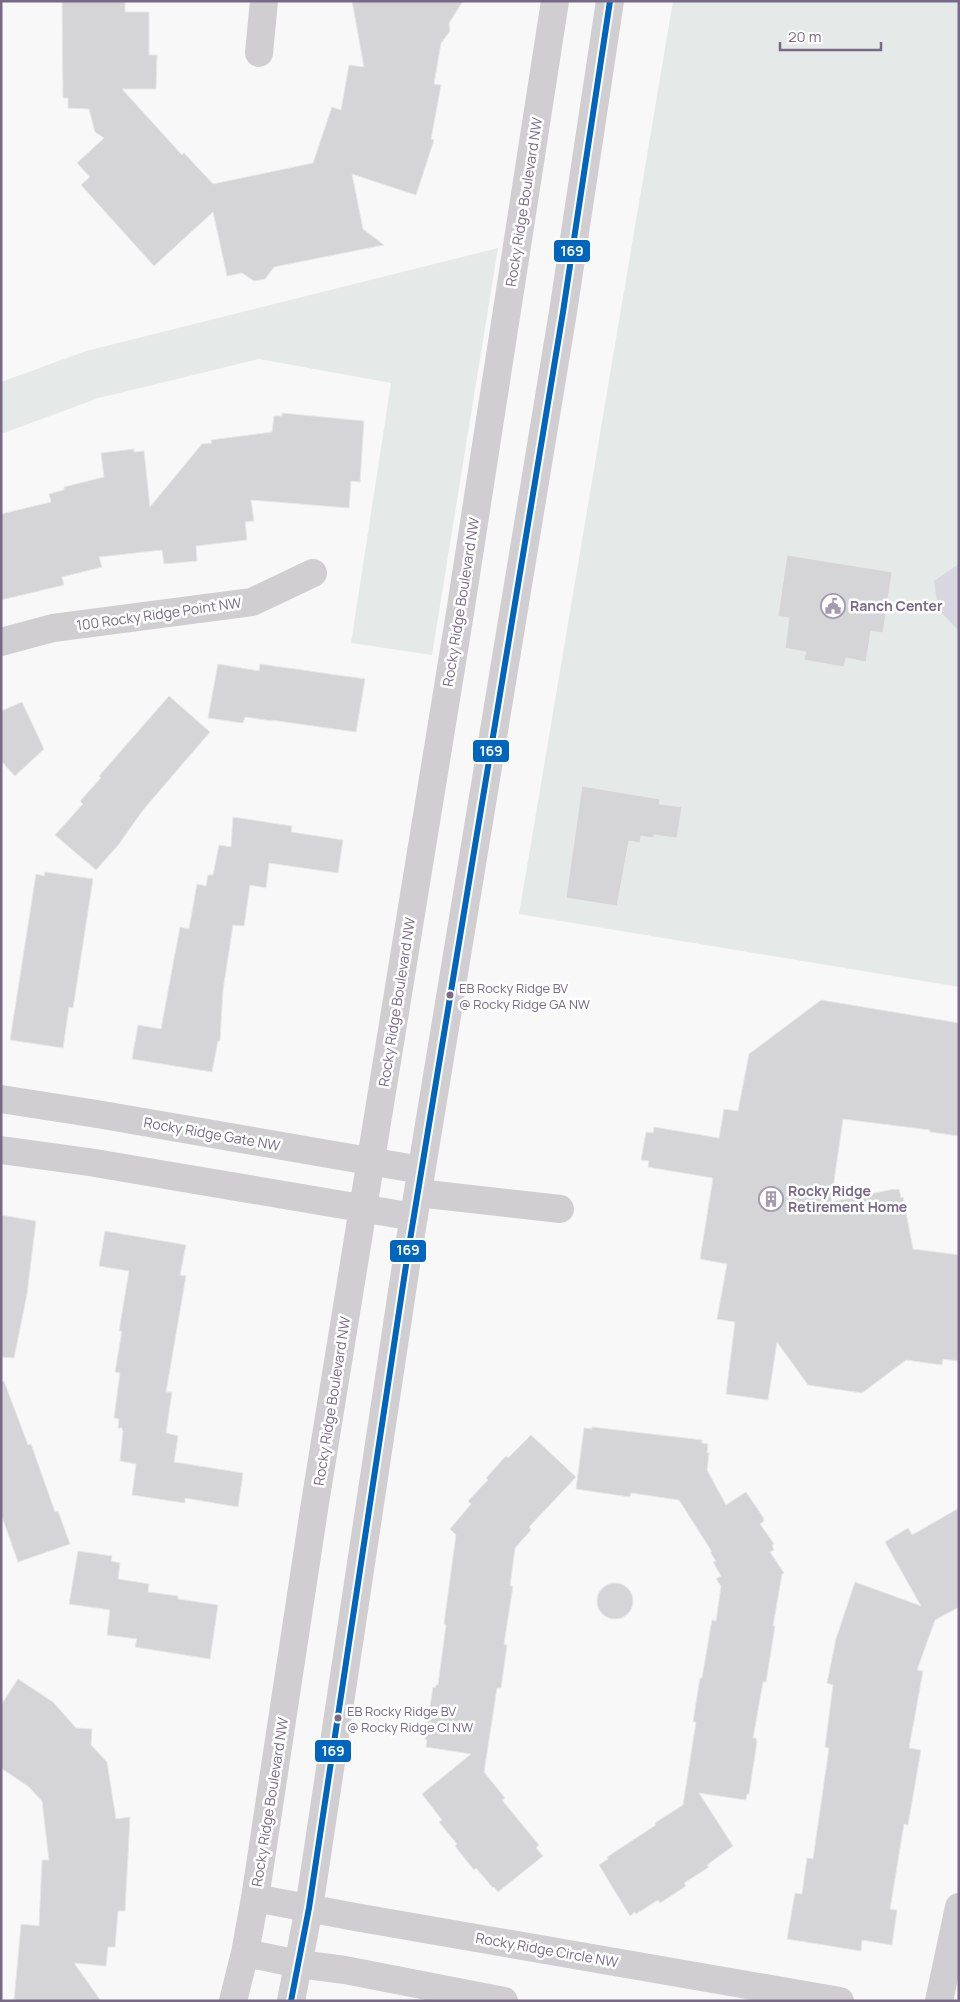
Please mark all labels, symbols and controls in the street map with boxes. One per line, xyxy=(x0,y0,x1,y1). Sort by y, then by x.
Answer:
scale bar xyxy=(780,20,881,52)
text: 20 m xyxy=(788,26,821,47)
street label: Rocky Ridge Boulevard NW xyxy=(501,116,546,288)
line badge: 169 xyxy=(553,239,591,263)
text: 169 xyxy=(560,241,584,260)
street label: Rocky Ridge Boulevard NW xyxy=(438,516,483,688)
street label: 100 Rocky Ridge Point NW xyxy=(75,593,243,634)
public building icon: Ranch Center xyxy=(820,593,846,619)
place label: Ranch Center xyxy=(850,596,943,615)
line badge: 169 xyxy=(472,739,510,763)
text: 169 xyxy=(479,741,503,760)
street label: Rocky Ridge Boulevard NW xyxy=(374,916,419,1088)
place label: EB Rocky Ridge BV @ Rocky Ridge GA NW xyxy=(459,979,590,1013)
marker: EB Rocky Ridge BV @ Rocky Ridge GA NW xyxy=(445,990,455,1000)
street label: Rocky Ridge Gate NW xyxy=(142,1112,282,1155)
place label: Rocky Ridge Retirement Home xyxy=(788,1181,907,1216)
building icon: Rocky Ridge Retirement Home xyxy=(758,1186,784,1212)
line badge: 169 xyxy=(389,1239,427,1263)
text: 169 xyxy=(396,1240,420,1259)
street label: Rocky Ridge Boulevard NW xyxy=(309,1315,354,1487)
place label: EB Rocky Ridge BV @ Rocky Ridge CI NW xyxy=(347,1702,473,1736)
marker: EB Rocky Ridge BV @ Rocky Ridge CI NW xyxy=(333,1713,343,1723)
street label: Rocky Ridge Boulevard NW xyxy=(247,1716,292,1888)
line badge: 169 xyxy=(314,1739,352,1763)
text: 169 xyxy=(321,1741,345,1760)
street label: Rocky Ridge Circle NW xyxy=(474,1928,620,1971)

